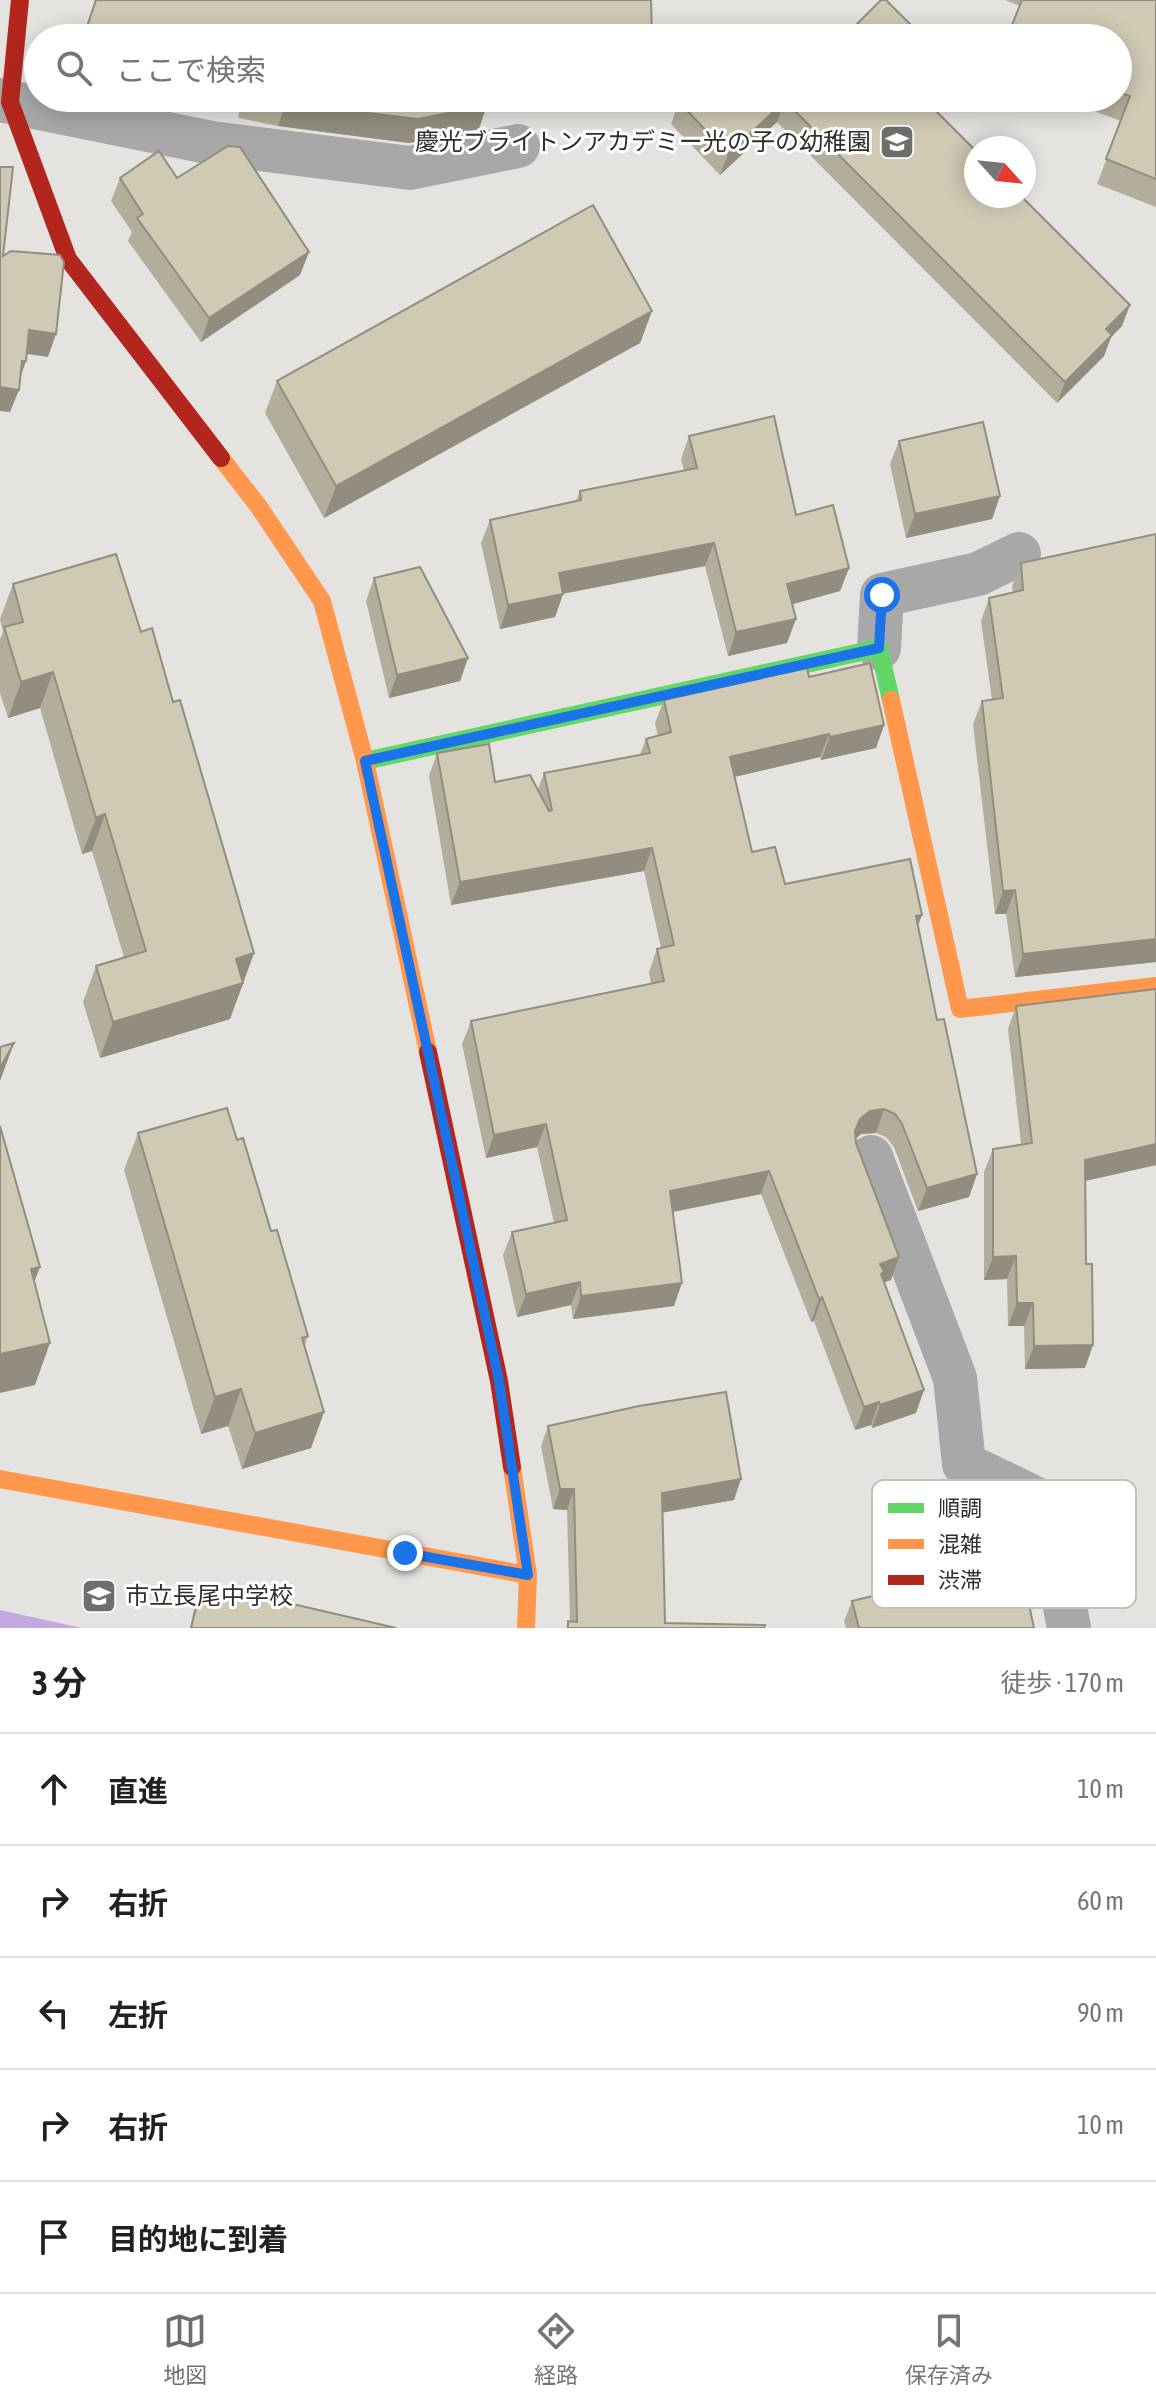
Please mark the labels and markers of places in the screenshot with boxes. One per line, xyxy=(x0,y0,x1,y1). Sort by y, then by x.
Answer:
school or university icon: 慶光ブライトンアカデミー光の子の幼稚園 xyxy=(878,123,916,161)
place label: 慶光ブライトンアカデミー光の子の幼稚園 xyxy=(415,128,871,155)
school or university icon: 市立長尾中学校 xyxy=(80,1577,118,1615)
place label: 市立長尾中学校 xyxy=(125,1582,293,1609)

